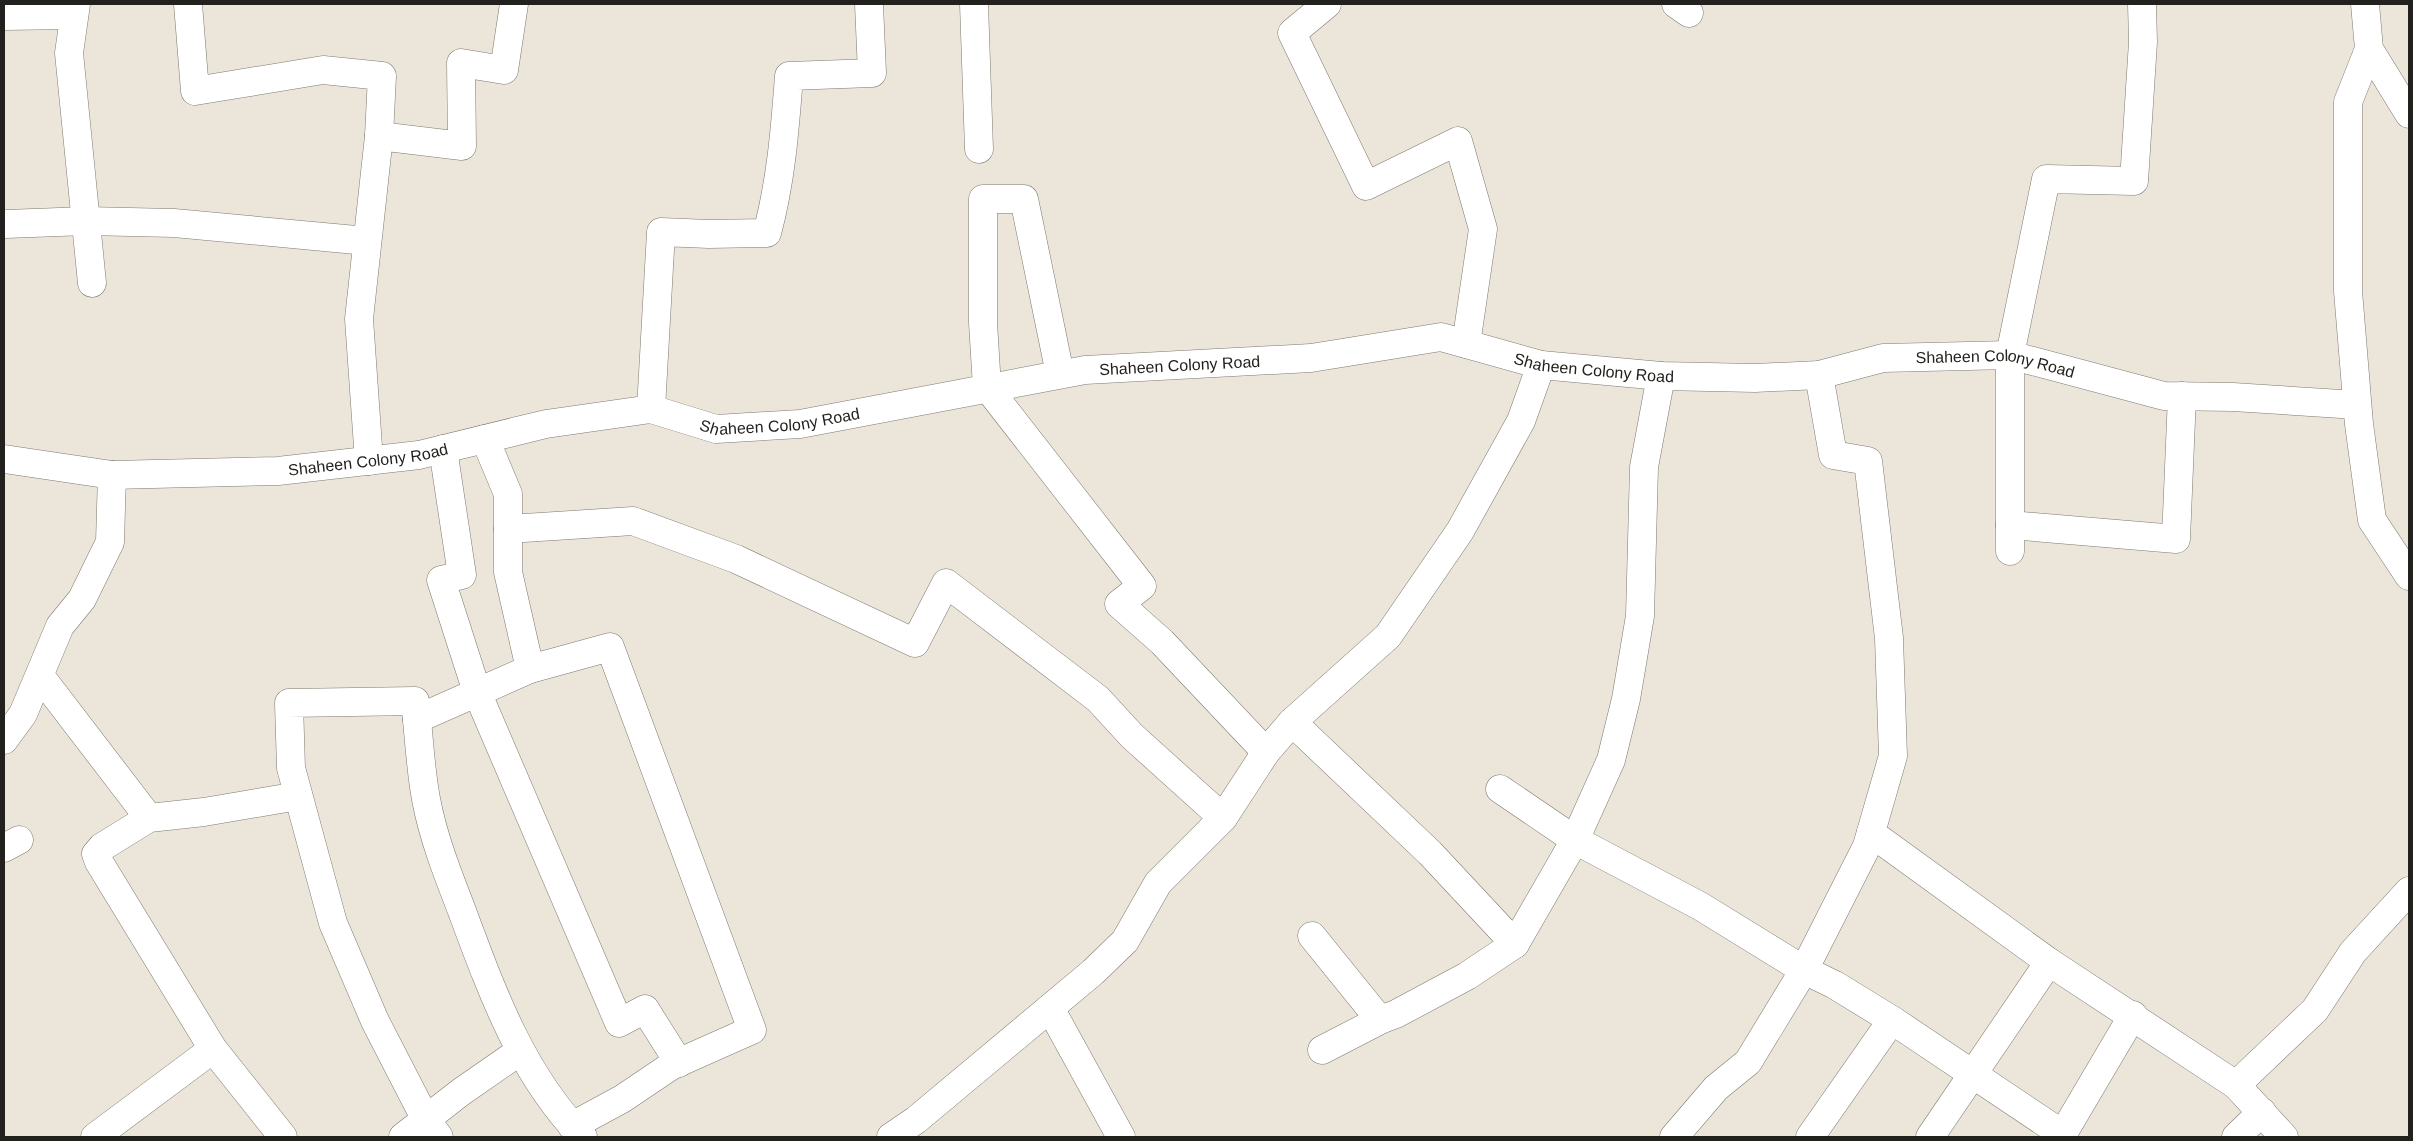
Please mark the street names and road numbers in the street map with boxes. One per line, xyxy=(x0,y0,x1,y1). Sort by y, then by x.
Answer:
street label: Shaheen Colony Road xyxy=(1915,346,2077,380)
street label: Shaheen Colony Road xyxy=(1512,349,1674,385)
street label: Shaheen Colony Road xyxy=(1099,352,1261,378)
street label: Shaheen Colony Road xyxy=(698,404,861,438)
street label: Shaheen Colony Road xyxy=(287,440,450,478)

